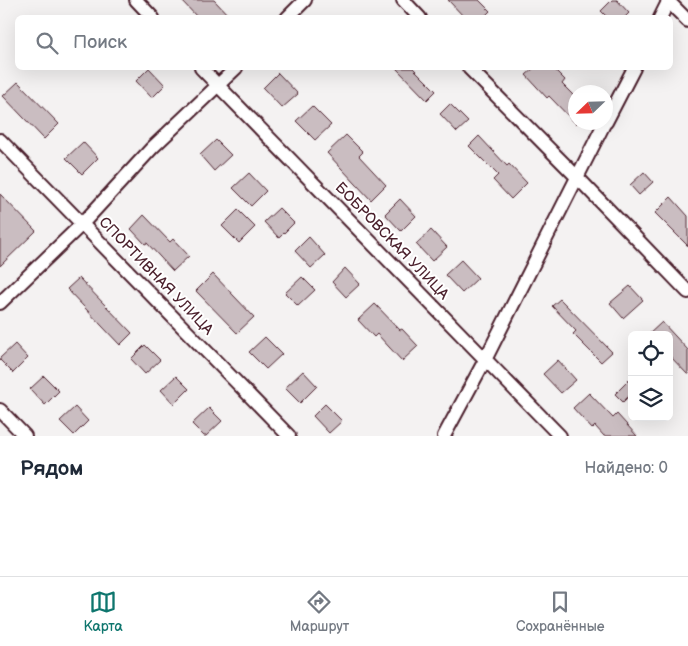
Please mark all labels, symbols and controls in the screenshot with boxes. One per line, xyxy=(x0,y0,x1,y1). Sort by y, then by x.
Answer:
search box xyxy=(15,15,673,70)
icon: search xyxy=(33,29,61,57)
text: Поиск xyxy=(73,31,127,54)
north arrow xyxy=(568,85,613,130)
street label: БОБРОВСКАЯ УЛИЦА xyxy=(331,178,454,304)
street label: СПОРТИВНАЯ УЛИЦА xyxy=(95,213,218,340)
map controls xyxy=(628,331,673,421)
button: locate xyxy=(628,331,673,376)
button: layers xyxy=(628,376,673,421)
text: Рядом xyxy=(20,456,83,481)
text: Найдено: 0 xyxy=(585,459,668,478)
tab: Карта xyxy=(83,588,123,635)
tab: Маршрут xyxy=(290,588,349,635)
tab: Сохранённые xyxy=(516,588,605,635)

